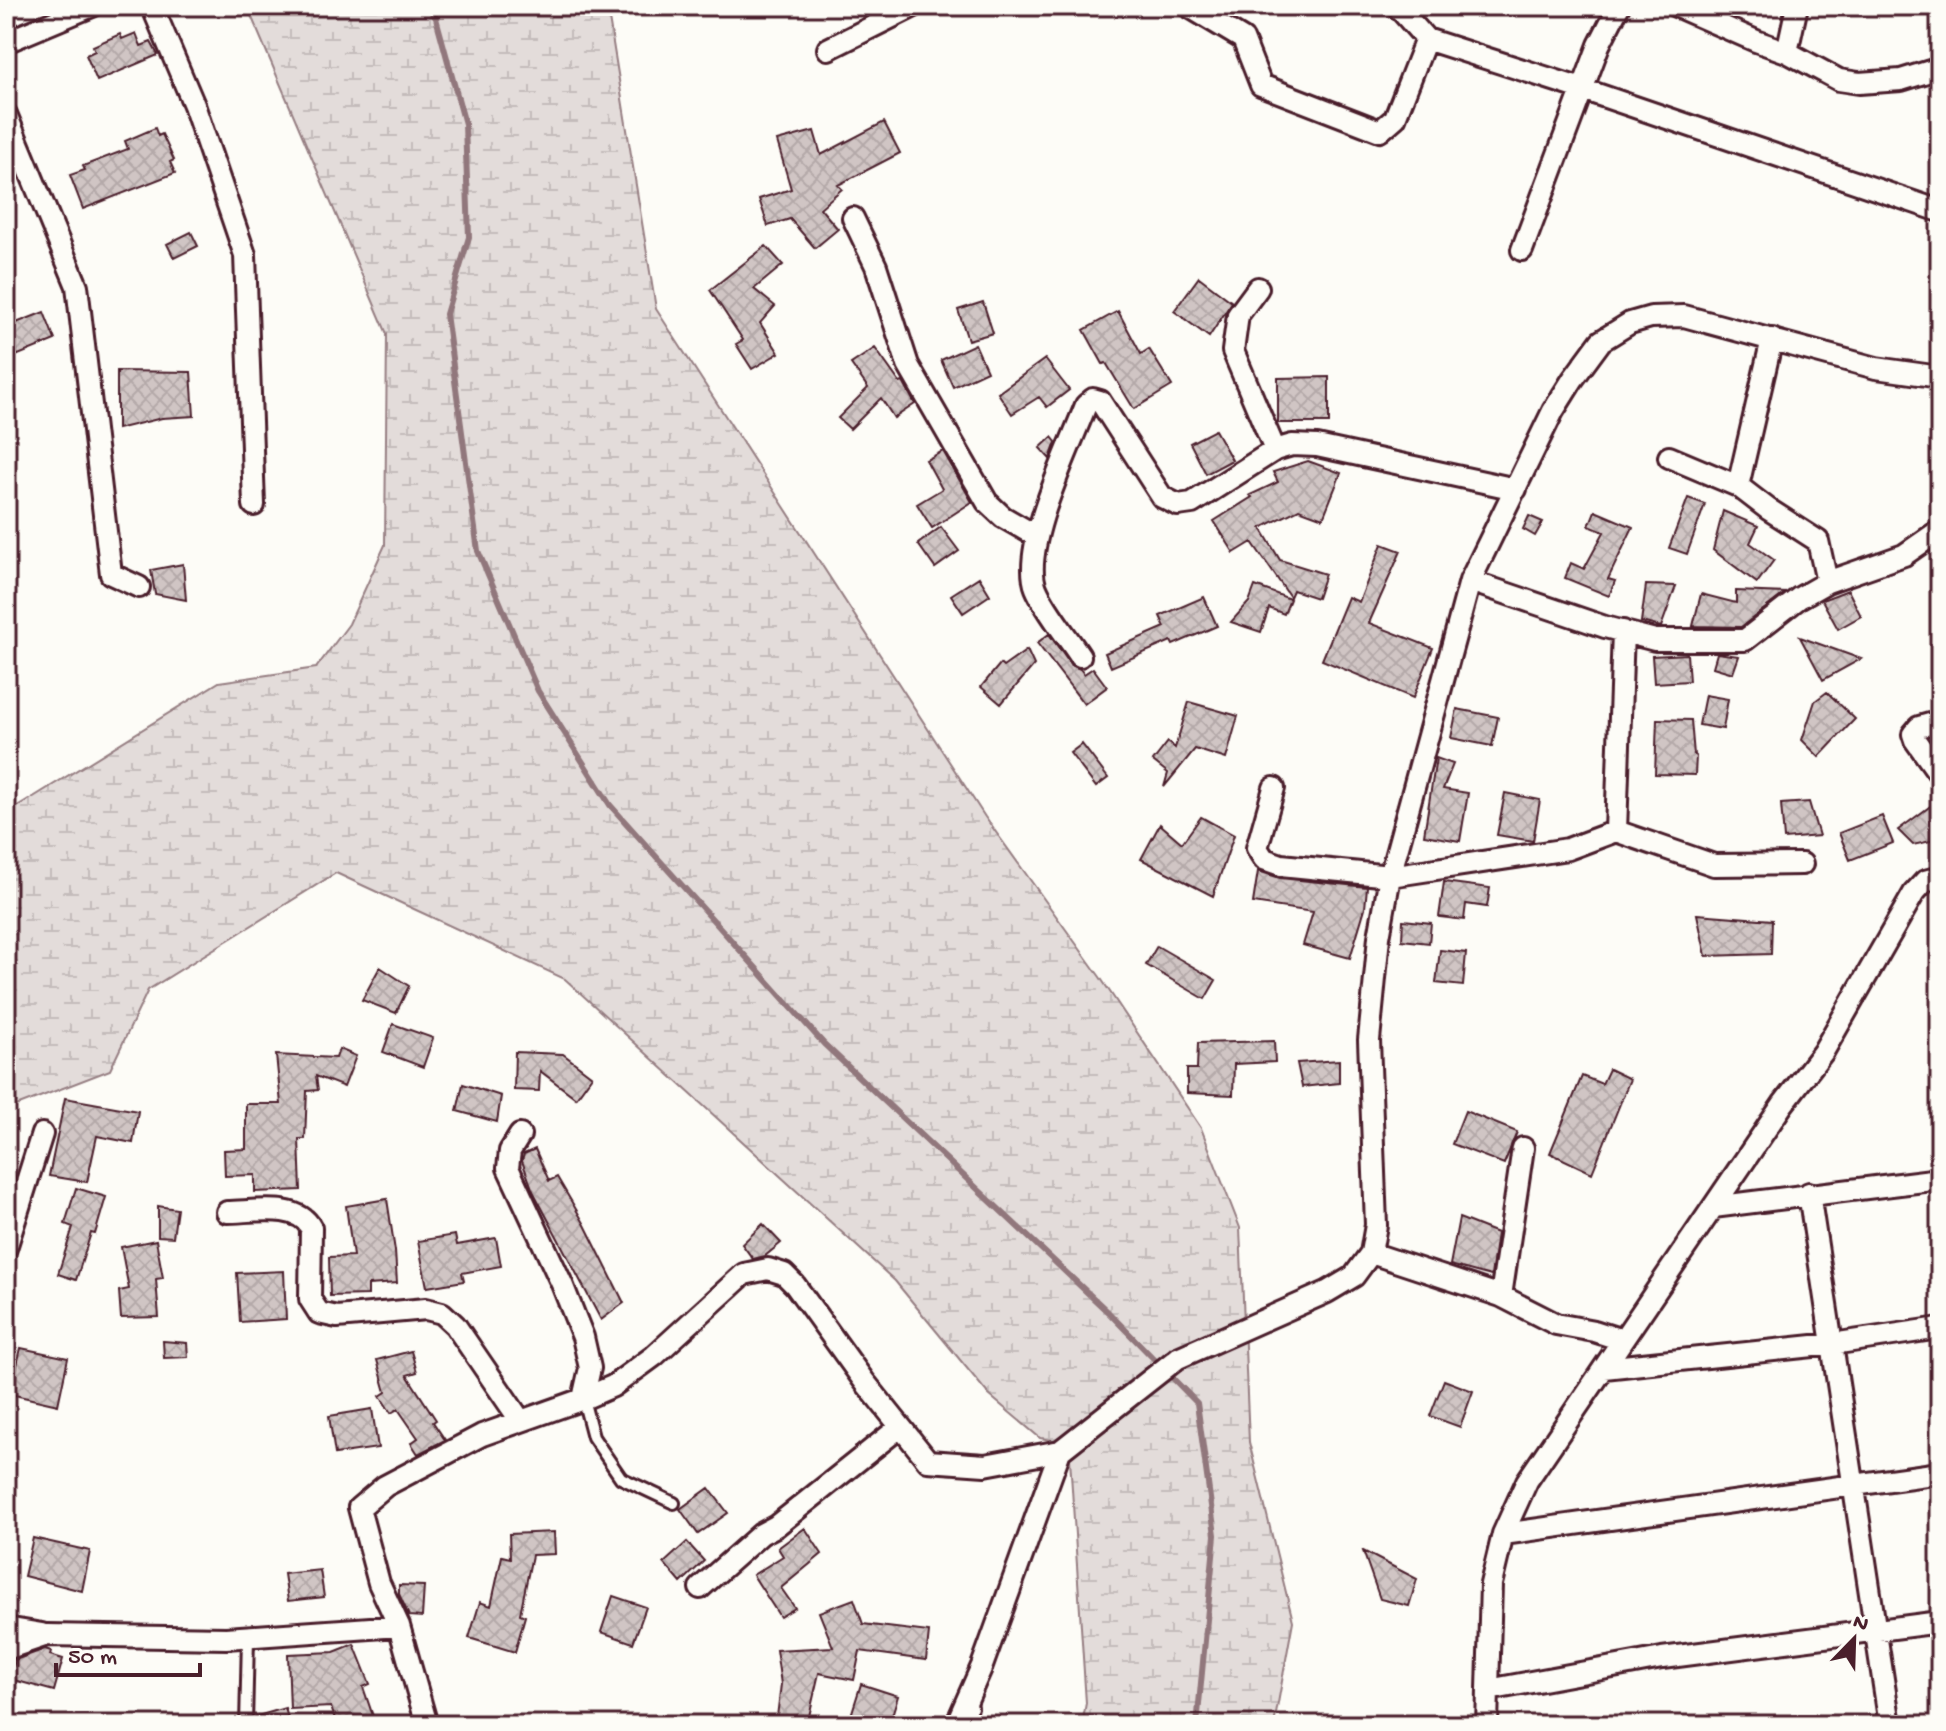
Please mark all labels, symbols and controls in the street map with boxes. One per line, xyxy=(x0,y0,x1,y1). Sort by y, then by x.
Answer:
north arrow xyxy=(1814,1599,1894,1679)
text: N xyxy=(1849,1609,1872,1639)
scale bar xyxy=(56,1627,200,1677)
text: 50 m xyxy=(68,1644,117,1673)

